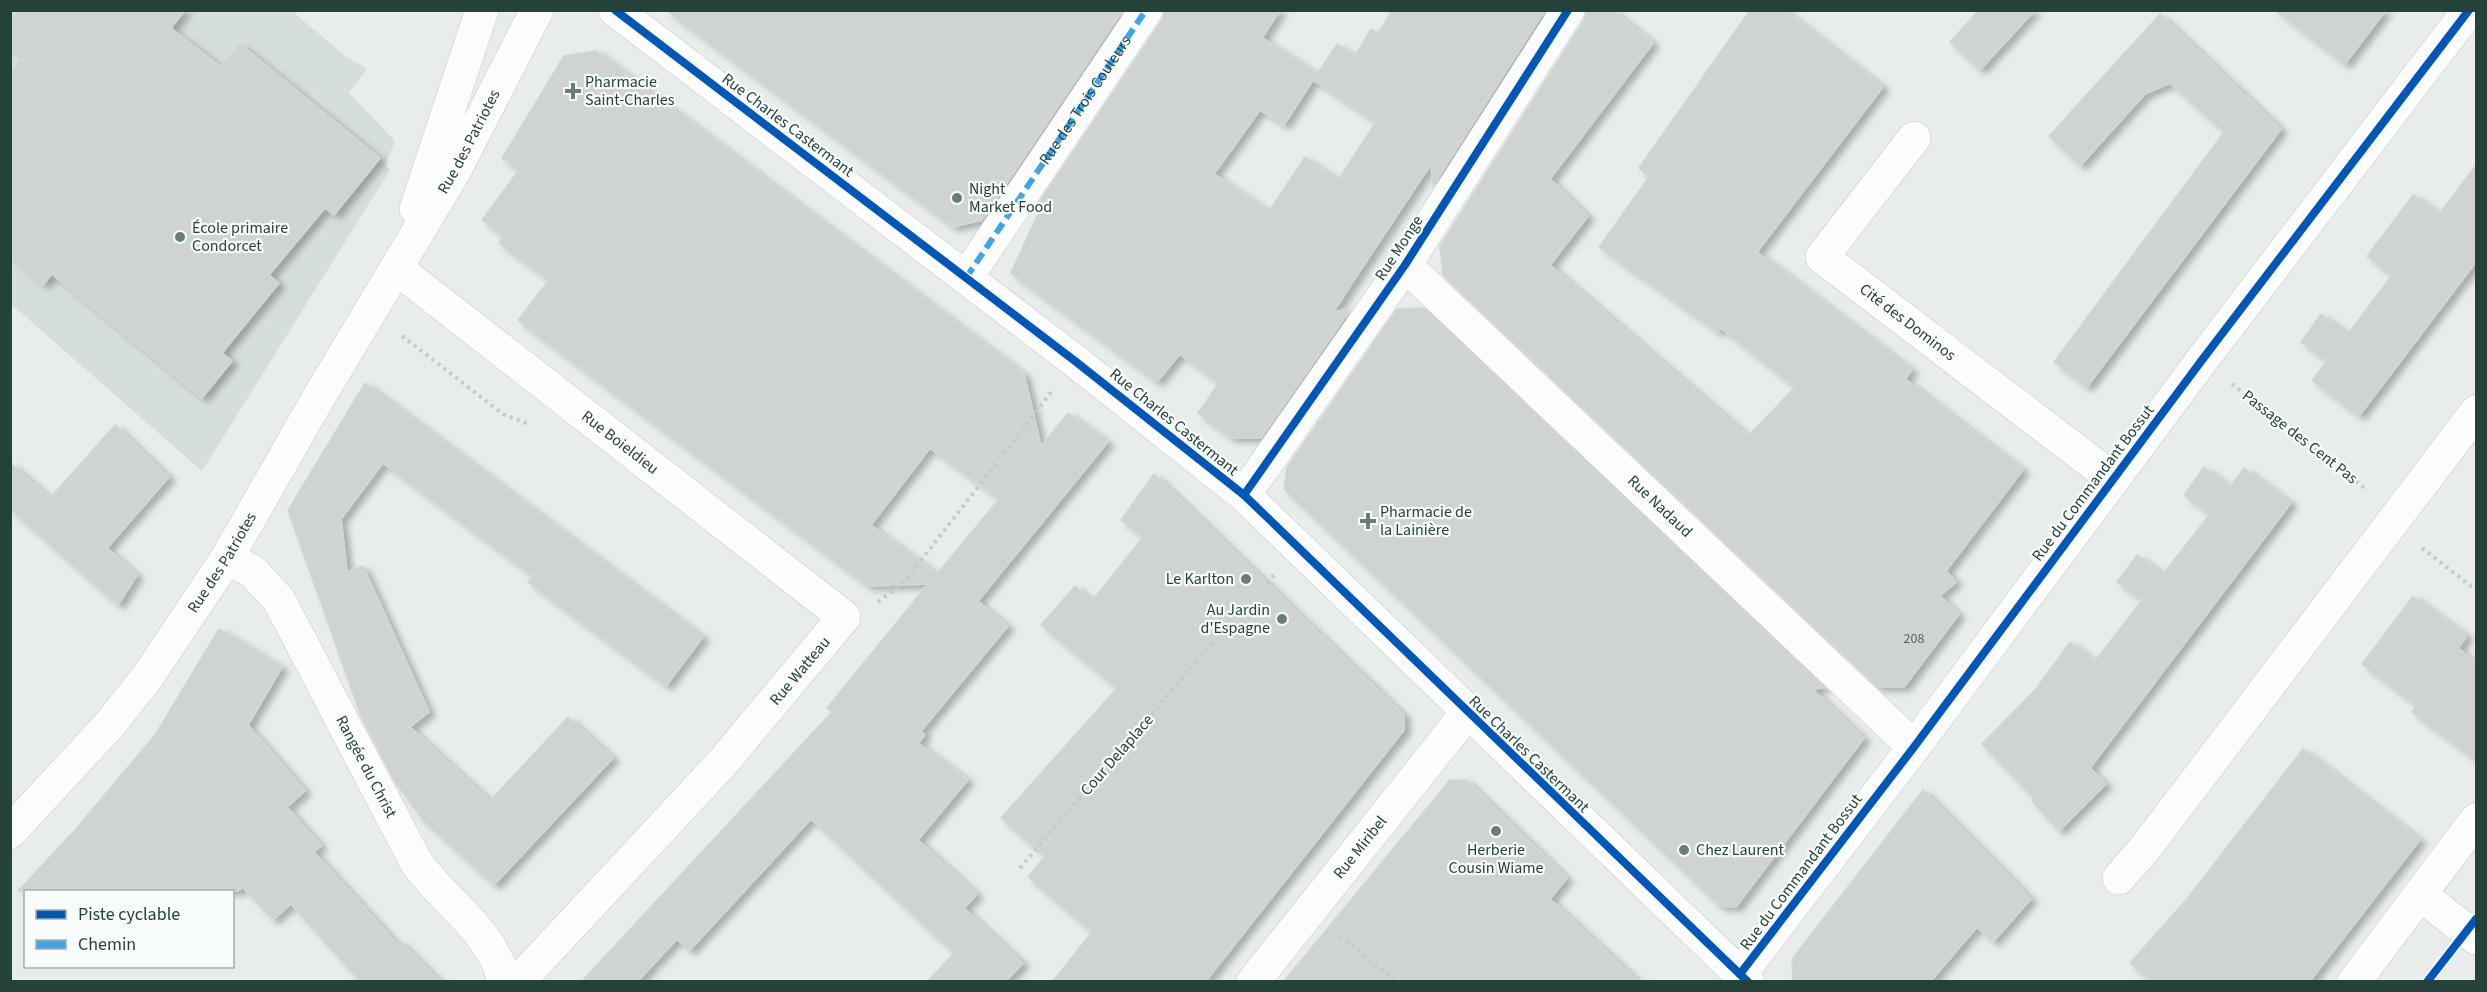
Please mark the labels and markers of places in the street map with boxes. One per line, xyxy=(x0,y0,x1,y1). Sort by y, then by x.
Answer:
place label: Pharmacie Saint-Charles xyxy=(585,71,675,111)
marker: Pharmacie Saint-Charles xyxy=(566,84,580,98)
place label: Night Market Food xyxy=(969,178,1052,218)
marker: Night Market Food xyxy=(950,191,964,205)
place label: École primaire Condorcet xyxy=(192,217,288,257)
marker: École primaire Condorcet xyxy=(173,230,187,244)
place label: Pharmacie de la Lainière xyxy=(1380,501,1472,541)
marker: Pharmacie de la Lainière xyxy=(1361,514,1375,528)
place label: Le Karlton xyxy=(1166,568,1234,590)
marker: Le Karlton xyxy=(1239,572,1253,586)
place label: Au Jardin d'Espagne xyxy=(1201,599,1270,639)
marker: Au Jardin d'Espagne xyxy=(1275,612,1289,626)
marker: Herberie Cousin Wiame xyxy=(1489,824,1503,838)
place label: Herberie Cousin Wiame xyxy=(1449,839,1543,879)
place label: Chez Laurent xyxy=(1696,839,1784,861)
marker: Chez Laurent xyxy=(1677,843,1691,857)

